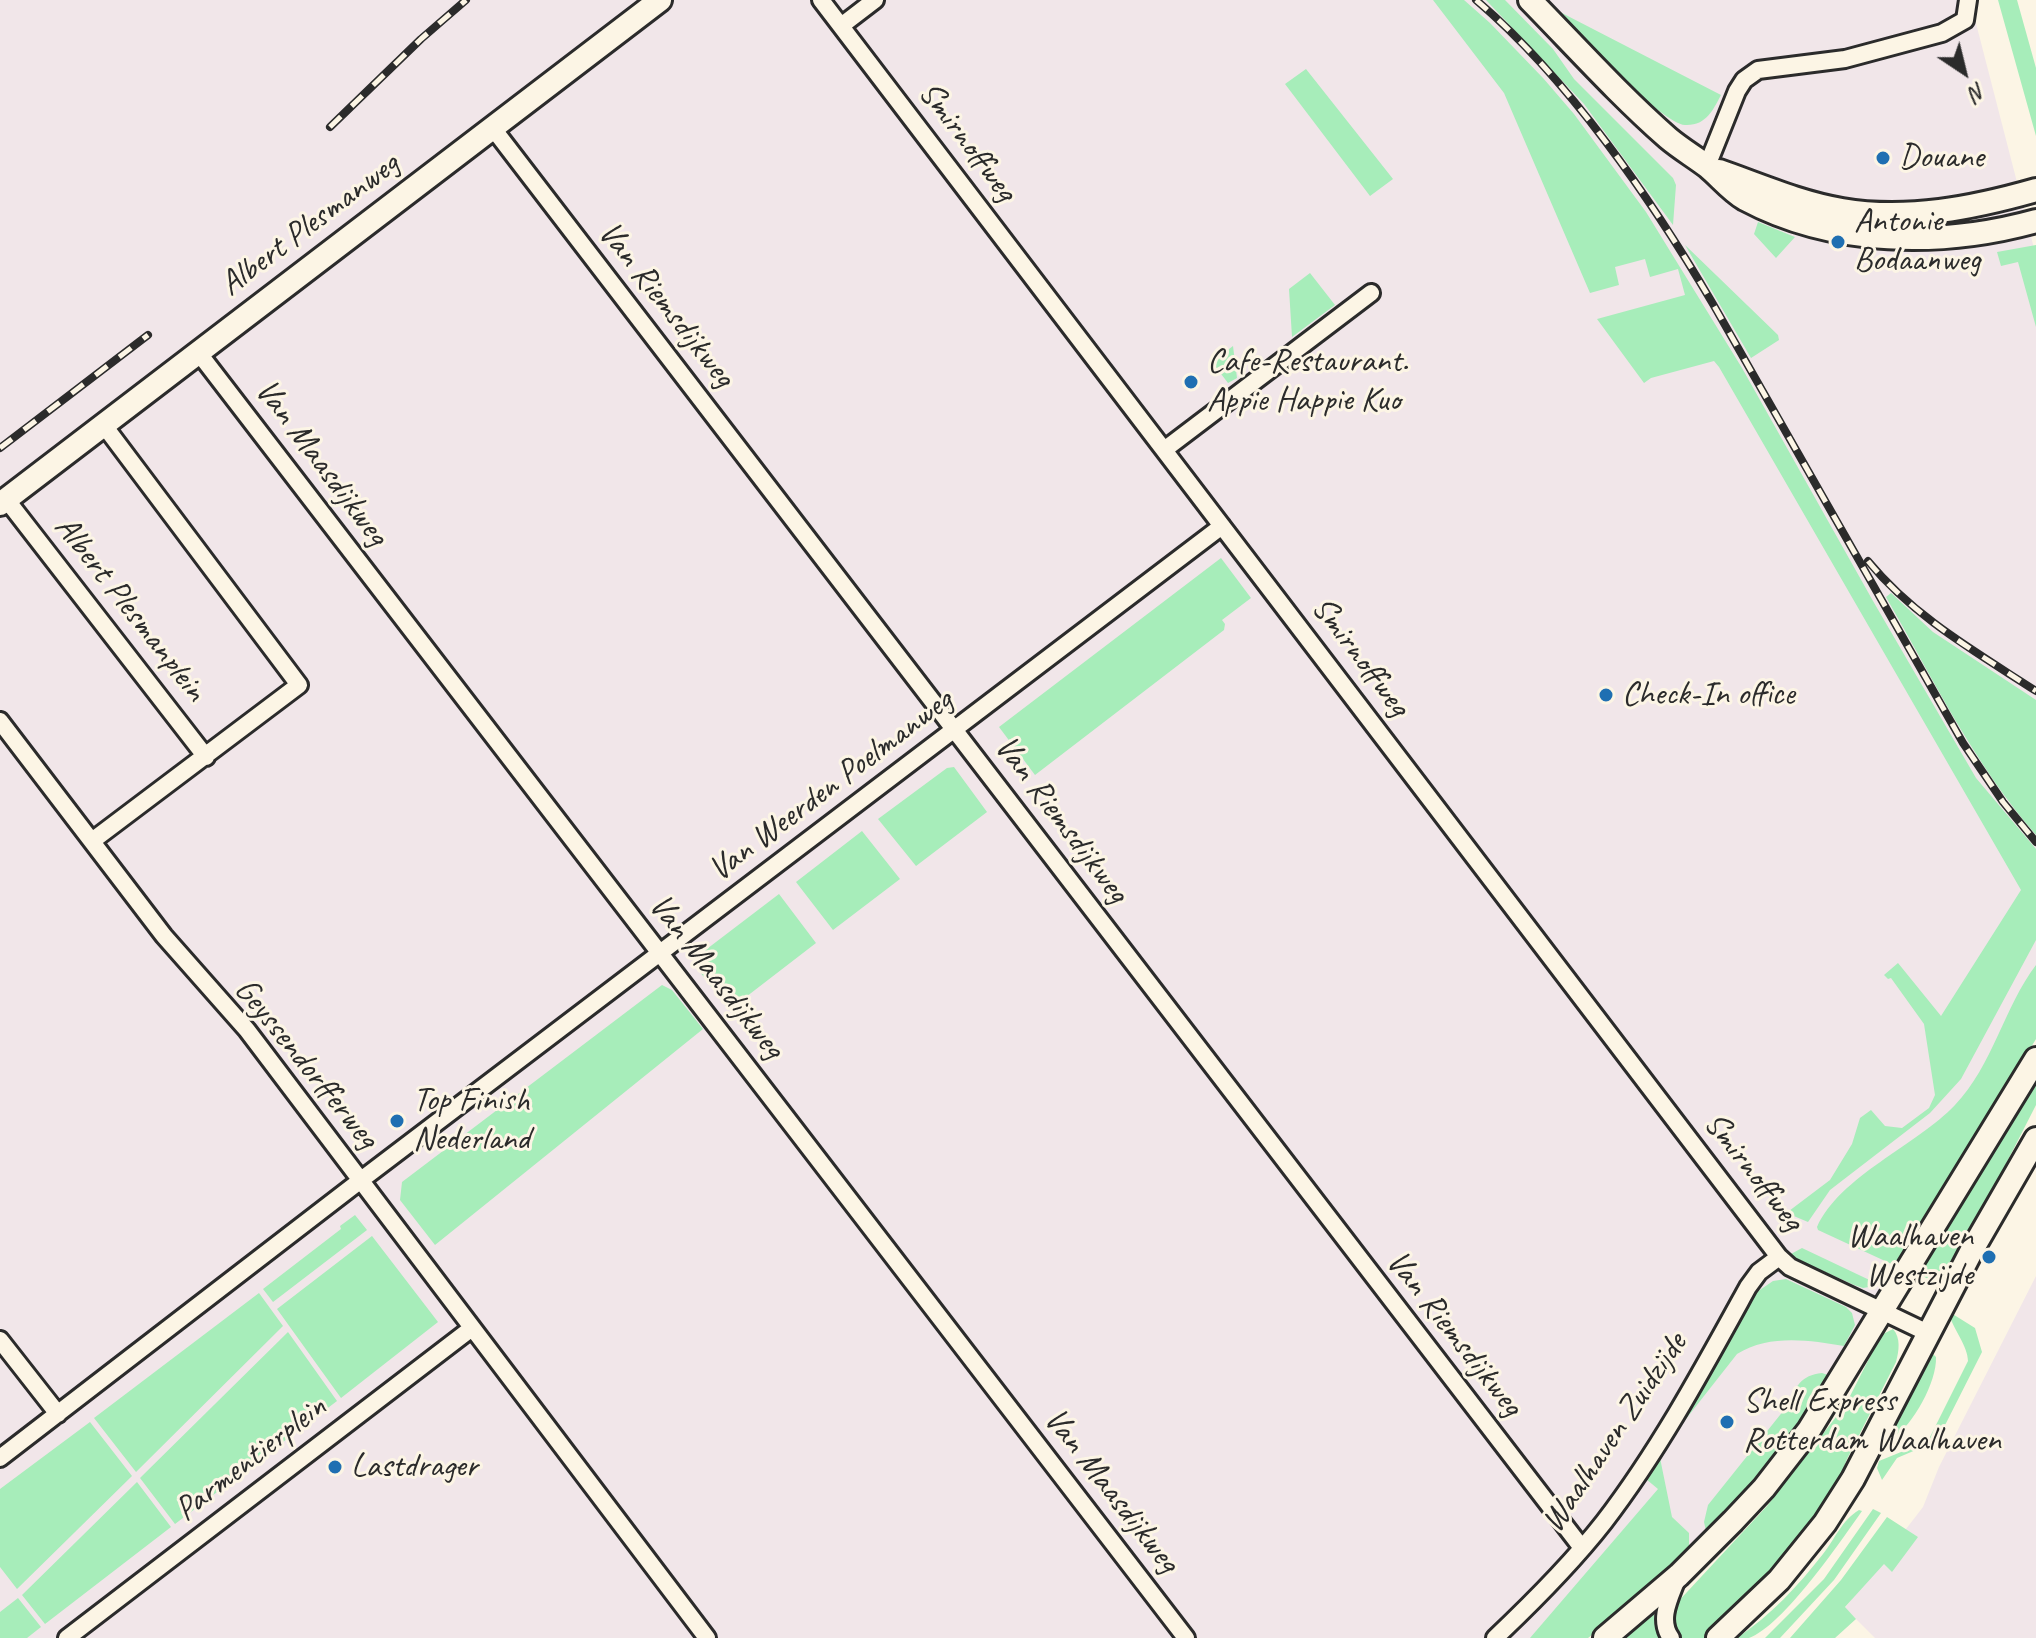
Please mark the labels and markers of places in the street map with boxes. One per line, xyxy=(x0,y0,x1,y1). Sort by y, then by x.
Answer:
place label: Douane xyxy=(1899,138,1984,178)
marker: Douane xyxy=(1874,149,1892,167)
place label: Antonie Bodaanweg xyxy=(1854,202,1981,282)
marker: Antonie Bodaanweg xyxy=(1829,233,1847,251)
place label: Cafe-Restaurant. Appie Happie Kuo xyxy=(1207,342,1408,422)
marker: Cafe-Restaurant. Appie Happie Kuo xyxy=(1182,373,1200,391)
place label: Check-In office xyxy=(1622,675,1794,715)
marker: Check-In office xyxy=(1597,686,1615,704)
place label: Top Finish Nederland xyxy=(413,1081,530,1160)
marker: Top Finish Nederland xyxy=(388,1112,406,1130)
place label: Waalhaven Westzijde xyxy=(1847,1217,1973,1296)
marker: Waalhaven Westzijde xyxy=(1980,1248,1998,1266)
place label: Shell Express Rotterdam Waalhaven xyxy=(1743,1382,2001,1462)
marker: Shell Express Rotterdam Waalhaven xyxy=(1718,1413,1736,1431)
place label: Lastdrager xyxy=(351,1447,478,1487)
marker: Lastdrager xyxy=(326,1458,344,1476)

